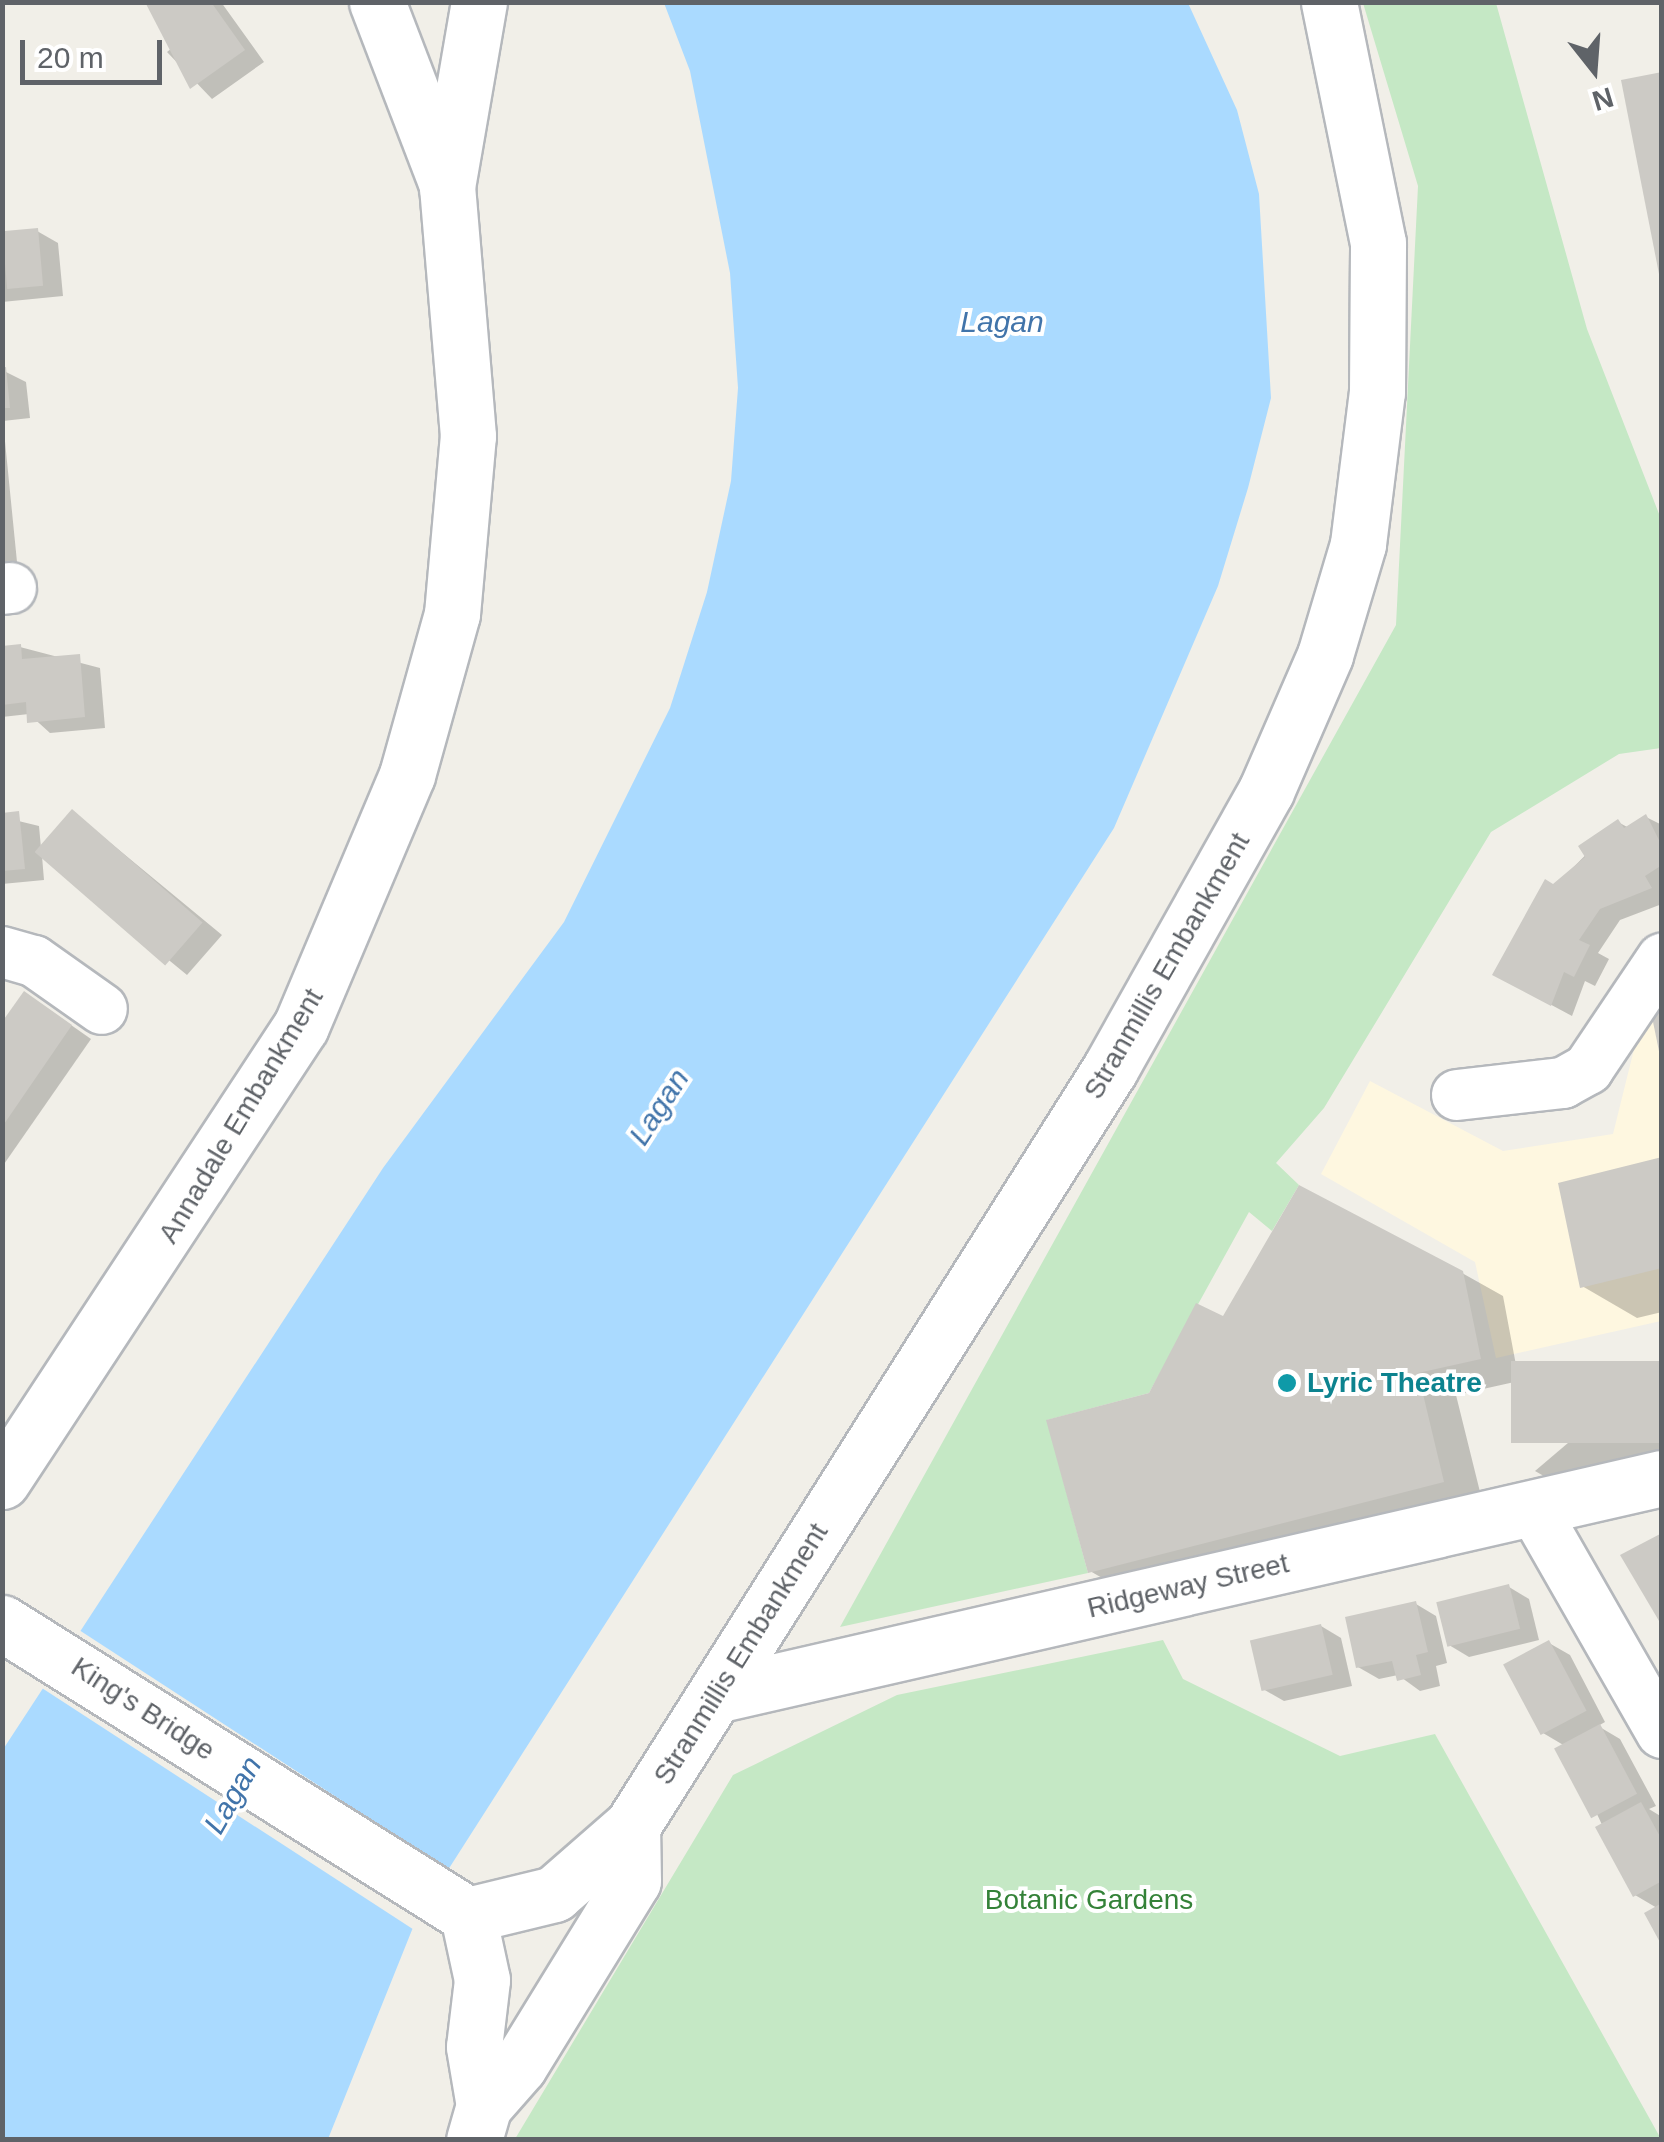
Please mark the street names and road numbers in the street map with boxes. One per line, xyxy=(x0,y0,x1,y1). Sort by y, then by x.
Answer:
street label: Stranmillis Embankment xyxy=(1077,827,1257,1105)
street label: Annadale Embankment xyxy=(152,983,330,1249)
street label: Stranmillis Embankment xyxy=(647,1517,835,1791)
street label: Ridgeway Street xyxy=(1084,1547,1292,1625)
street label: King's Bridge xyxy=(65,1650,221,1768)

